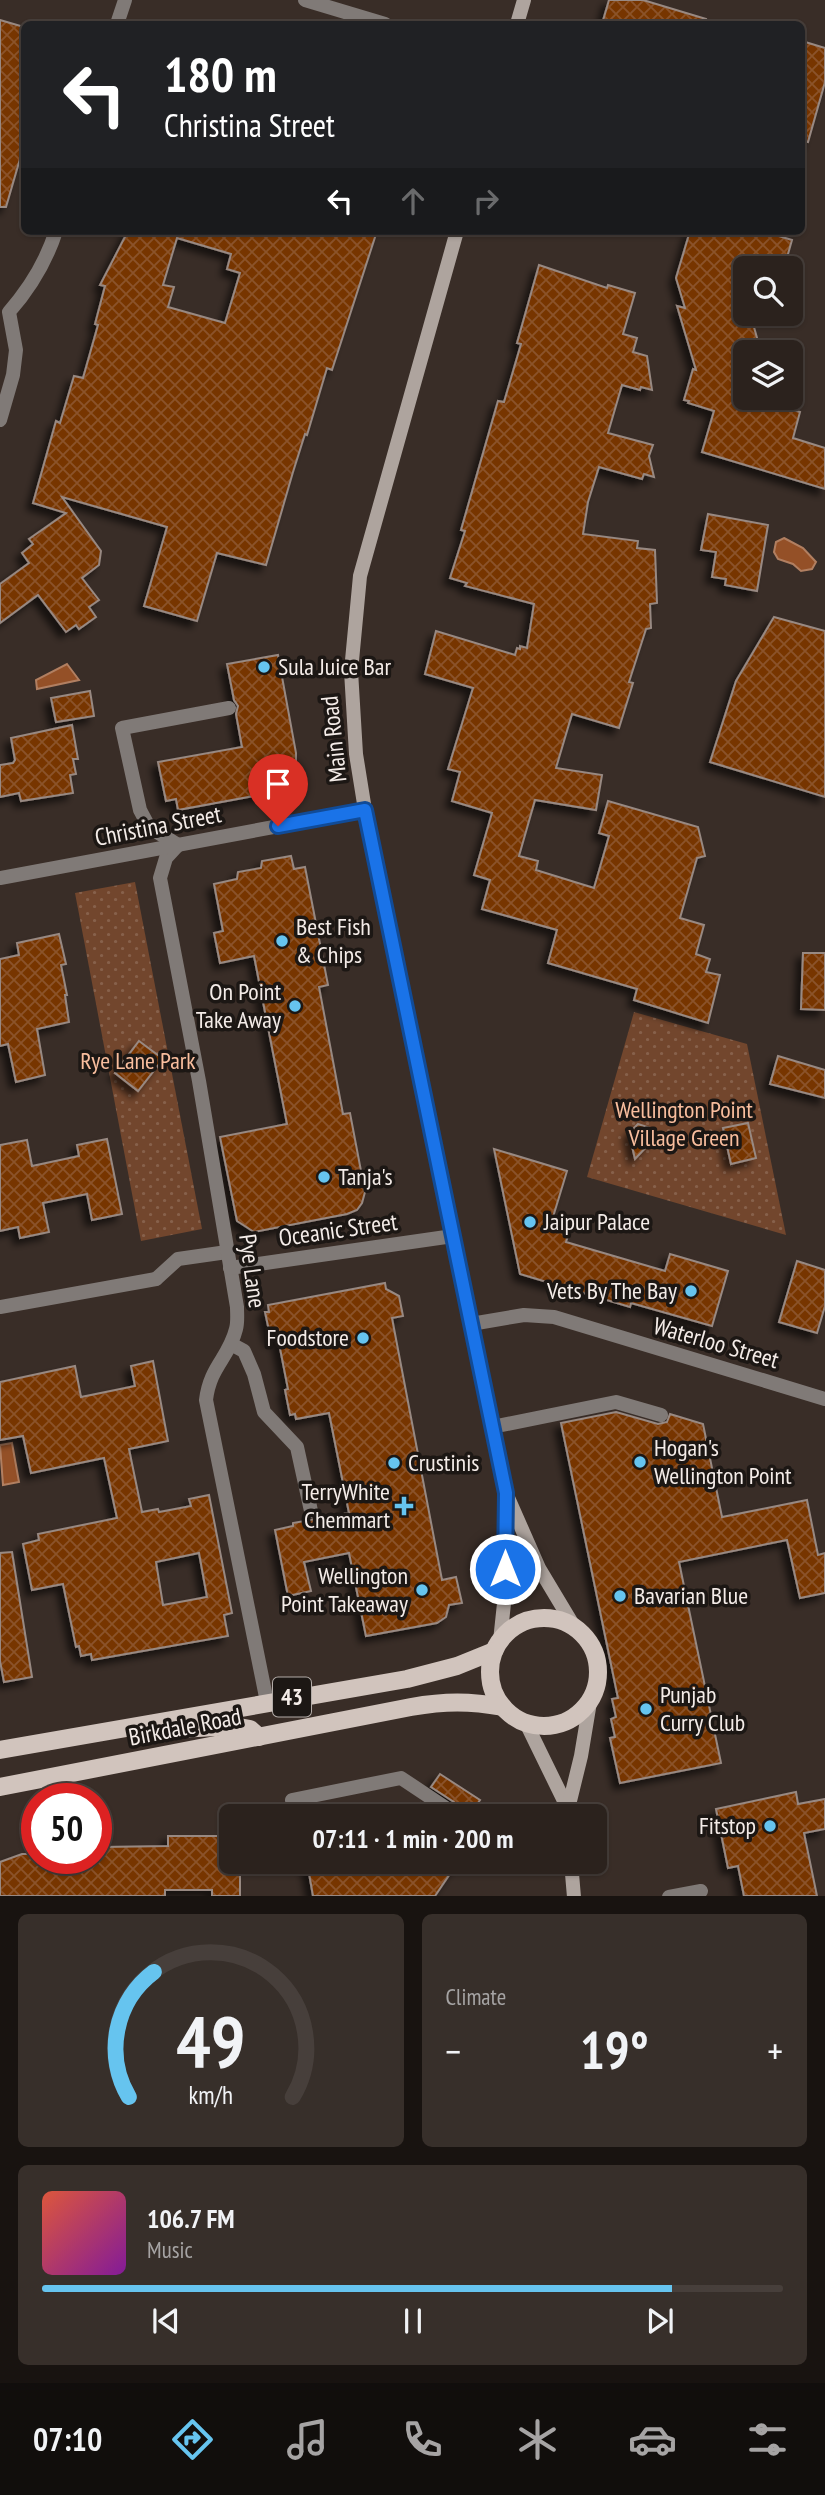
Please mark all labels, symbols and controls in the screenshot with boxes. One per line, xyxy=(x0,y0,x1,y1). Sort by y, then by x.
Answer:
text: 180 m xyxy=(164,42,277,106)
icon: left xyxy=(49,49,140,140)
text: Christina Street xyxy=(164,104,335,146)
icon: left xyxy=(321,182,359,220)
icon: ahead xyxy=(394,182,432,220)
icon: right xyxy=(467,182,505,220)
map controls xyxy=(733,256,803,410)
button: search xyxy=(733,256,803,326)
button: layers xyxy=(733,340,803,410)
place label: Sula Juice Bar xyxy=(278,651,391,682)
marker: Sula Juice Bar xyxy=(256,659,272,675)
street label: Main Road xyxy=(314,694,353,784)
pin xyxy=(248,754,308,826)
icon: arrive xyxy=(259,765,297,803)
street label: Christina Street xyxy=(92,798,224,853)
place label: Best Fish & Chips xyxy=(296,911,371,970)
marker: Best Fish & Chips xyxy=(274,933,290,949)
place label: On Point Take Away xyxy=(196,976,281,1035)
marker: On Point Take Away xyxy=(287,998,303,1014)
park label: Rye Lane Park xyxy=(80,1045,196,1076)
park label: Wellington Point Village Green xyxy=(615,1094,753,1153)
place label: Tanja's xyxy=(338,1161,393,1192)
marker: Tanja's xyxy=(316,1169,332,1185)
street label: Oceanic Street xyxy=(277,1206,400,1253)
place label: Jaipur Palace xyxy=(543,1206,650,1237)
marker: Jaipur Palace xyxy=(522,1214,538,1230)
street label: Pye Lane xyxy=(232,1232,273,1310)
place label: Vets By The Bay xyxy=(546,1275,677,1306)
marker: Vets By The Bay xyxy=(683,1283,699,1299)
street label: Waterloo Street xyxy=(650,1310,783,1375)
place label: Foodstore xyxy=(267,1322,349,1353)
marker: Foodstore xyxy=(355,1330,371,1346)
place label: Hogan's Wellington Point xyxy=(654,1432,792,1491)
place label: Crustinis xyxy=(408,1447,479,1478)
marker: Hogan's Wellington Point xyxy=(632,1454,648,1470)
marker: Crustinis xyxy=(386,1455,402,1471)
place label: TerryWhite Chemmart xyxy=(301,1476,390,1535)
marker: TerryWhite Chemmart xyxy=(396,1498,412,1514)
position arrow xyxy=(468,1532,542,1606)
place label: Wellington Point Takeaway xyxy=(281,1560,408,1619)
place label: Bavarian Blue xyxy=(634,1580,748,1611)
marker: Wellington Point Takeaway xyxy=(414,1582,430,1598)
marker: Bavarian Blue xyxy=(612,1588,628,1604)
road number: 43 xyxy=(273,1678,311,1716)
place label: Punjab Curry Club xyxy=(660,1679,745,1738)
street label: Birkdale Road xyxy=(126,1700,244,1753)
marker: Punjab Curry Club xyxy=(638,1701,654,1717)
speed limit sign: 50 xyxy=(21,1783,112,1874)
place label: Fitstop xyxy=(699,1810,756,1841)
marker: Fitstop xyxy=(762,1818,778,1834)
text: 07:11 · 1 min · 200 m xyxy=(313,1822,513,1855)
text: Climate xyxy=(446,1982,506,2011)
text: 49 xyxy=(176,1993,246,2087)
text: 19° xyxy=(580,2016,649,2083)
text: − xyxy=(446,2026,461,2075)
text: + xyxy=(767,2026,783,2075)
text: km/h xyxy=(189,2078,233,2110)
text: 106.7 FM xyxy=(147,2202,235,2235)
text: Music xyxy=(147,2235,193,2264)
icon: previous xyxy=(147,2302,185,2340)
icon: pause xyxy=(394,2302,432,2340)
icon: next xyxy=(641,2302,679,2340)
icon: directions xyxy=(168,2415,217,2464)
icon: music xyxy=(283,2415,332,2464)
icon: phone xyxy=(398,2415,447,2464)
icon: climate xyxy=(513,2415,562,2464)
icon: car xyxy=(628,2415,677,2464)
icon: filters xyxy=(743,2415,792,2464)
text: 07:10 xyxy=(33,2418,102,2460)

